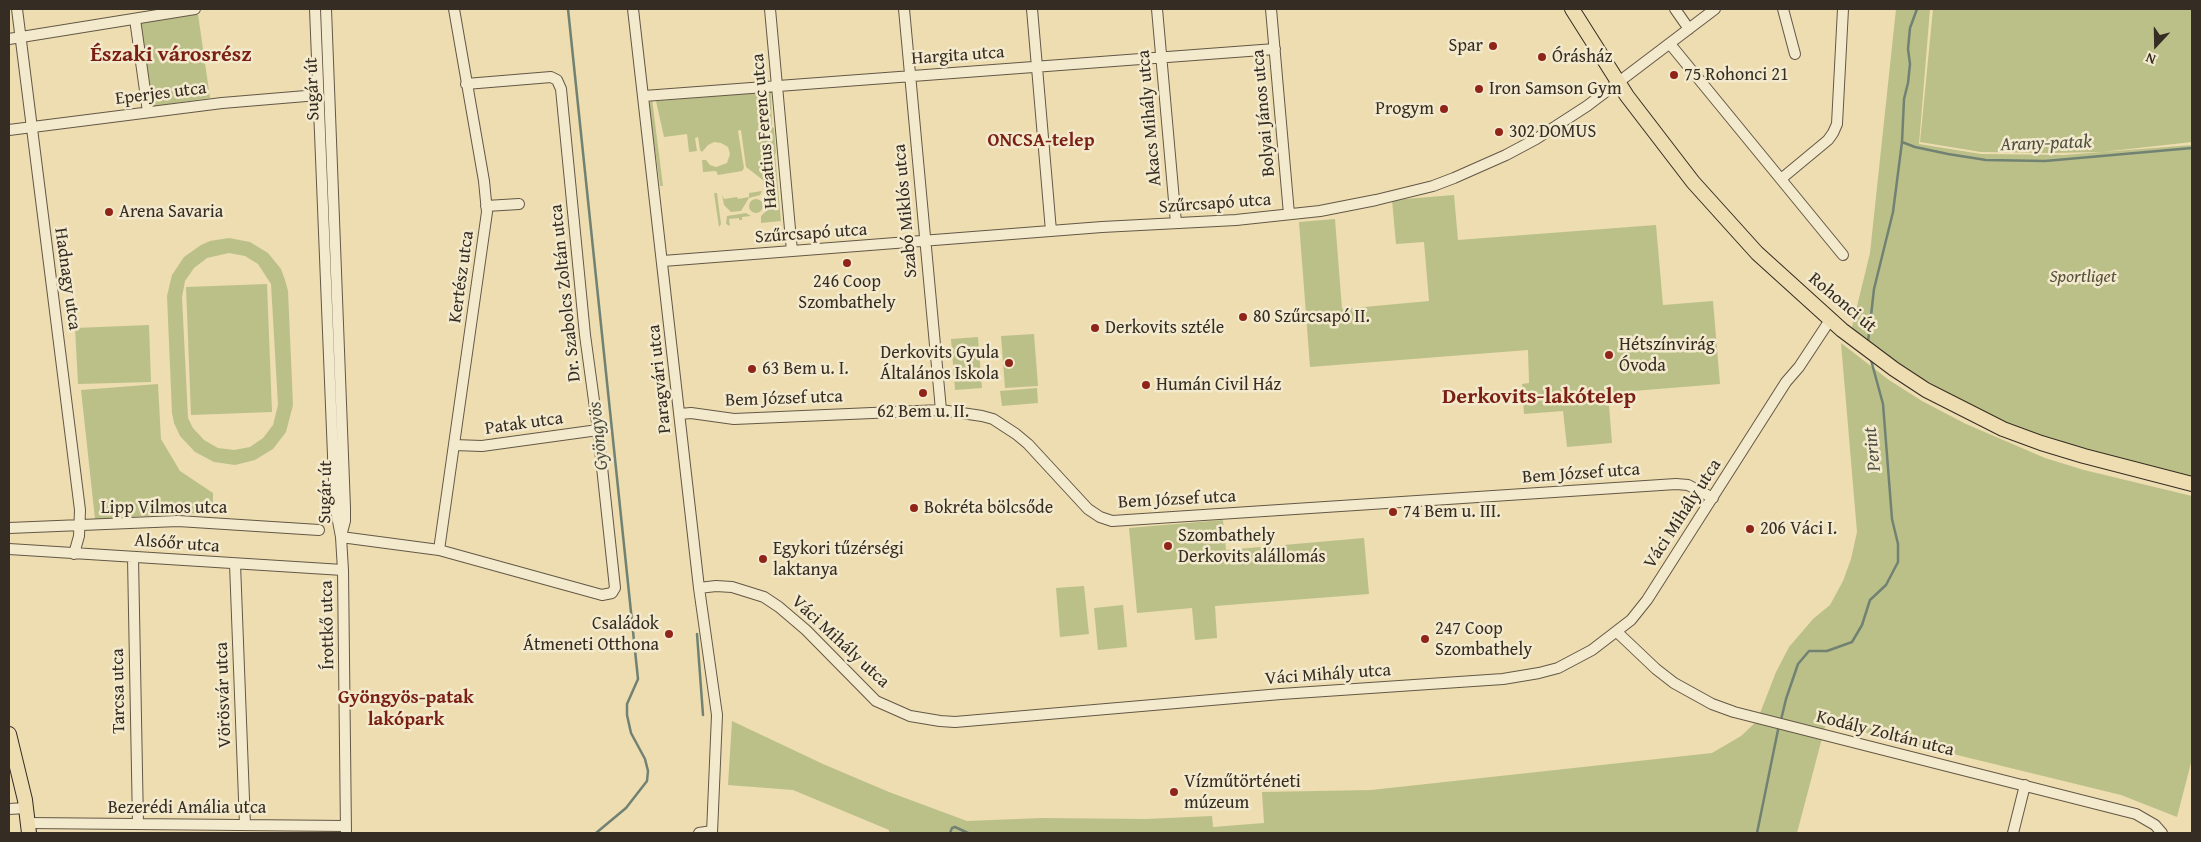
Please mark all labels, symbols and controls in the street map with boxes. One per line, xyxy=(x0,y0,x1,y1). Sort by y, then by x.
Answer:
north arrow xyxy=(2131,20,2181,70)
place label: Spar xyxy=(1449,35,1483,57)
marker: Spar xyxy=(1487,40,1499,52)
district label: Északi városrész xyxy=(90,42,252,68)
street label: Hargita utca xyxy=(911,42,1005,70)
place label: Órásház xyxy=(1552,46,1612,68)
street label: Bolyai János utca xyxy=(1248,48,1280,178)
text: N xyxy=(2143,48,2159,70)
street label: Akacs Mihály utca xyxy=(1133,49,1167,187)
marker: Órásház xyxy=(1536,51,1548,63)
street label: Hazatius Ferenc utca xyxy=(747,52,783,210)
street label: Sugár út xyxy=(301,57,325,121)
place label: 75 Rohonci 21 xyxy=(1684,64,1789,86)
marker: 75 Rohonci 21 xyxy=(1668,69,1680,81)
street label: Eperjes utca xyxy=(114,78,208,110)
place label: Iron Samson Gym xyxy=(1489,78,1622,100)
marker: Iron Samson Gym xyxy=(1473,83,1485,95)
place label: Progym xyxy=(1375,98,1434,120)
marker: Progym xyxy=(1438,103,1450,115)
place label: 302 DOMUS xyxy=(1509,121,1596,143)
marker: 302 DOMUS xyxy=(1493,126,1505,138)
district label: ONCSA-telep xyxy=(988,130,1094,152)
water label: Arany-patak xyxy=(2000,131,2092,157)
street label: Szabó Miklós utca xyxy=(889,143,923,279)
street label: Szűrcsapó utca xyxy=(1158,189,1272,219)
place label: Arena Savaria xyxy=(119,201,223,223)
street label: Dr. Szabolcs Zoltán utca xyxy=(546,203,586,383)
marker: Arena Savaria xyxy=(103,206,115,218)
street label: Szűrcsapó utca xyxy=(754,219,868,249)
street label: Hadnagy utca xyxy=(49,226,85,332)
street label: Kertész utca xyxy=(445,230,479,324)
marker: 246 Coop Szombathely xyxy=(841,257,853,269)
park label: Sportliget xyxy=(2049,266,2117,288)
street label: Rohonci út xyxy=(1804,268,1880,338)
place label: 246 Coop Szombathely xyxy=(798,271,896,314)
place label: 80 Szűrcsapó II. xyxy=(1253,306,1370,328)
marker: 80 Szűrcsapó II. xyxy=(1237,311,1249,323)
place label: Derkovits sztéle xyxy=(1105,317,1224,339)
marker: Derkovits sztéle xyxy=(1089,322,1101,334)
street label: Paragvári utca xyxy=(644,323,676,435)
place label: Hétszínvirág Óvoda xyxy=(1619,334,1715,376)
place label: Derkovits Gyula Általános Iskola xyxy=(880,342,999,384)
marker: Hétszínvirág Óvoda xyxy=(1603,349,1615,361)
marker: Derkovits Gyula Általános Iskola xyxy=(1003,357,1015,369)
place label: 63 Bem u. I. xyxy=(762,358,849,380)
marker: 63 Bem u. I. xyxy=(746,363,758,375)
place label: Humán Civil Ház xyxy=(1156,374,1281,396)
marker: Humán Civil Ház xyxy=(1140,379,1152,391)
district label: Derkovits-lakótelep xyxy=(1442,384,1636,410)
street label: Bem József utca xyxy=(725,386,843,412)
marker: 62 Bem u. II. xyxy=(917,387,929,399)
water label: Gyöngyös xyxy=(584,401,614,471)
place label: 62 Bem u. II. xyxy=(877,401,969,423)
street label: Patak utca xyxy=(484,408,564,440)
water label: Perint xyxy=(1859,426,1887,472)
street label: Váci Mihály utca xyxy=(1640,455,1726,573)
street label: Bem József utca xyxy=(1521,459,1641,489)
street label: Sugár út xyxy=(315,460,337,524)
street label: Bem József utca xyxy=(1118,486,1236,514)
street label: Lipp Vilmos utca xyxy=(101,497,227,519)
place label: Bokréta bölcsőde xyxy=(924,497,1053,519)
place label: 74 Bem u. III. xyxy=(1403,501,1501,523)
marker: Bokréta bölcsőde xyxy=(908,502,920,514)
marker: 74 Bem u. III. xyxy=(1387,506,1399,518)
place label: 206 Váci I. xyxy=(1760,518,1837,540)
marker: 206 Váci I. xyxy=(1744,523,1756,535)
place label: Szombathely Derkovits alállomás xyxy=(1178,525,1326,568)
street label: Alsóőr utca xyxy=(134,530,220,558)
place label: Egykori tűzérségi laktanya xyxy=(773,538,904,580)
marker: Szombathely Derkovits alállomás xyxy=(1162,540,1174,552)
marker: Egykori tűzérségi laktanya xyxy=(757,553,769,565)
street label: Írottkő utca xyxy=(316,580,340,670)
street label: Váci Mihály utca xyxy=(786,591,894,693)
place label: Családok Átmeneti Otthona xyxy=(523,613,659,656)
place label: 247 Coop Szombathely xyxy=(1435,618,1532,660)
marker: Családok Átmeneti Otthona xyxy=(663,628,675,640)
marker: 247 Coop Szombathely xyxy=(1419,633,1431,645)
street label: Vörösvár utca xyxy=(211,642,237,748)
street label: Tarcsa utca xyxy=(107,648,131,734)
street label: Váci Mihály utca xyxy=(1264,660,1392,690)
district label: Gyöngyös-patak lakópark xyxy=(338,687,474,731)
street label: Kodály Zoltán utca xyxy=(1814,706,1956,762)
place label: Vízműtörténeti múzeum xyxy=(1184,771,1301,814)
marker: Vízműtörténeti múzeum xyxy=(1168,786,1180,798)
street label: Bezerédi Amália utca xyxy=(108,797,266,819)

